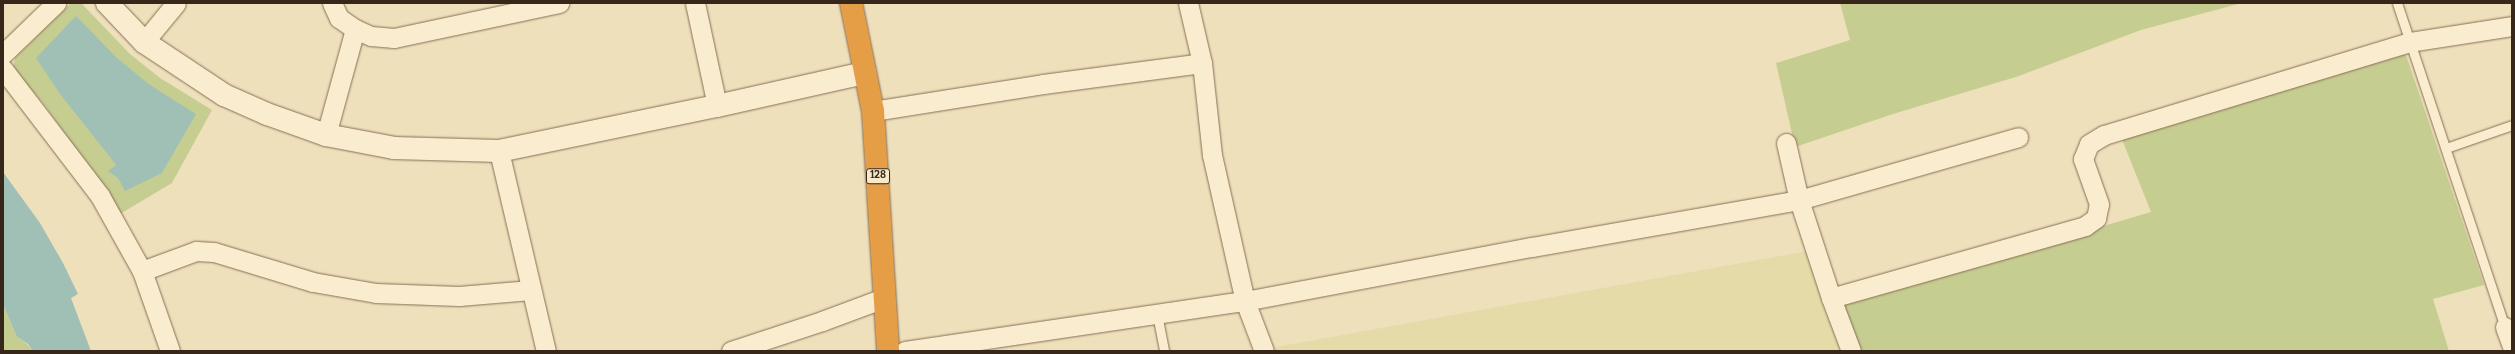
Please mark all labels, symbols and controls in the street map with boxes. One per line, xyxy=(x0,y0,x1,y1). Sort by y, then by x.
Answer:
road number: 128 xyxy=(866,168,890,184)

